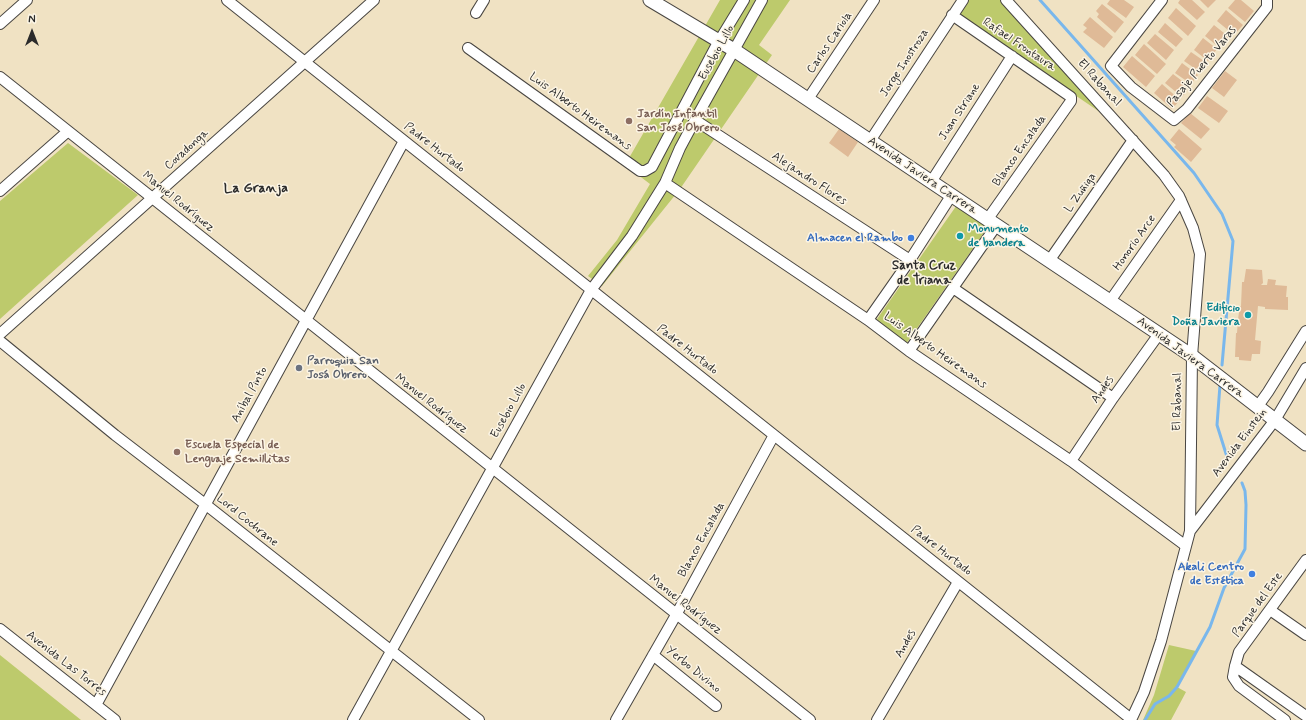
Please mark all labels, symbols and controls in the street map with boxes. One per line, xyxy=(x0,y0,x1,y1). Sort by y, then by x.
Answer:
street label: Carlos Cariola xyxy=(804,9,856,77)
north arrow xyxy=(12,12,52,52)
text: N xyxy=(28,13,36,27)
street label: Rafael Frontaura xyxy=(980,15,1058,75)
street label: Eusebio Lillo xyxy=(696,23,738,83)
street label: Pasaje Puerto Varas xyxy=(1164,24,1240,110)
street label: Jorge Inostroza xyxy=(878,26,932,100)
street label: El Rabanal xyxy=(1074,56,1124,110)
street label: Luis Alberto Heiremans xyxy=(526,70,634,154)
street label: Juan Striane xyxy=(936,81,984,143)
place label: Jardín Infantil San José Obrero xyxy=(637,107,719,135)
street label: Blanco Encalada xyxy=(990,113,1050,189)
marker: Jardín Infantil San José Obrero xyxy=(624,116,634,126)
street label: Padre Hurtado xyxy=(401,120,467,176)
street label: Covadonga xyxy=(162,127,212,173)
street label: Avenida Javiera Carrera xyxy=(865,134,979,218)
street label: Alejandro Flores xyxy=(769,149,849,209)
street label: Manuel Rodríguez xyxy=(139,169,217,235)
street label: L Zuñiga xyxy=(1062,170,1100,216)
district label: La Granja xyxy=(224,181,288,197)
street label: Honorio Arce xyxy=(1111,212,1159,274)
place label: Monumento de bandera xyxy=(968,222,1029,250)
place label: Almacen el Rambo xyxy=(807,231,903,245)
marker: Monumento de bandera xyxy=(955,231,965,241)
marker: Almacen el Rambo xyxy=(906,233,916,243)
district label: Santa Cruz de Triana xyxy=(892,258,956,289)
place label: Edificio Doña Javiera xyxy=(1172,301,1240,329)
street label: Luis Alberto Heiremans xyxy=(881,310,989,392)
marker: Edificio Doña Javiera xyxy=(1243,310,1253,320)
street label: Avenida Javiera Carrera xyxy=(1134,314,1246,402)
street label: Padre Hurtado xyxy=(654,322,720,378)
place label: Parroquia San Josá Obrero xyxy=(307,354,379,382)
marker: Parroquia San Josá Obrero xyxy=(294,363,304,373)
street label: Aníbal Pinto xyxy=(229,365,271,425)
street label: Manuel Rodríguez xyxy=(392,371,470,437)
street label: El Rabanal xyxy=(1170,373,1186,431)
street label: Andes xyxy=(1088,374,1118,406)
street label: Eusebio Lillo xyxy=(488,381,530,441)
street label: Avenida Einstein xyxy=(1210,406,1270,480)
place label: Escuela Especial de Lenguaje Semillitas xyxy=(185,438,290,466)
marker: Escuela Especial de Lenguaje Semillitas xyxy=(172,447,182,457)
street label: Lord Cochrane xyxy=(213,492,281,550)
street label: Blanco Encalada xyxy=(675,500,729,580)
street label: Padre Hurtado xyxy=(908,523,974,579)
place label: Akali Centro de Estética xyxy=(1178,560,1244,588)
marker: Akali Centro de Estética xyxy=(1247,569,1257,579)
street label: Parque del Este xyxy=(1230,570,1286,640)
street label: Manuel Rodríguez xyxy=(646,572,724,638)
street label: Andes xyxy=(892,627,920,661)
street label: Avenida Las Torres xyxy=(23,628,109,700)
street label: Yerbo Divino xyxy=(663,643,723,697)

